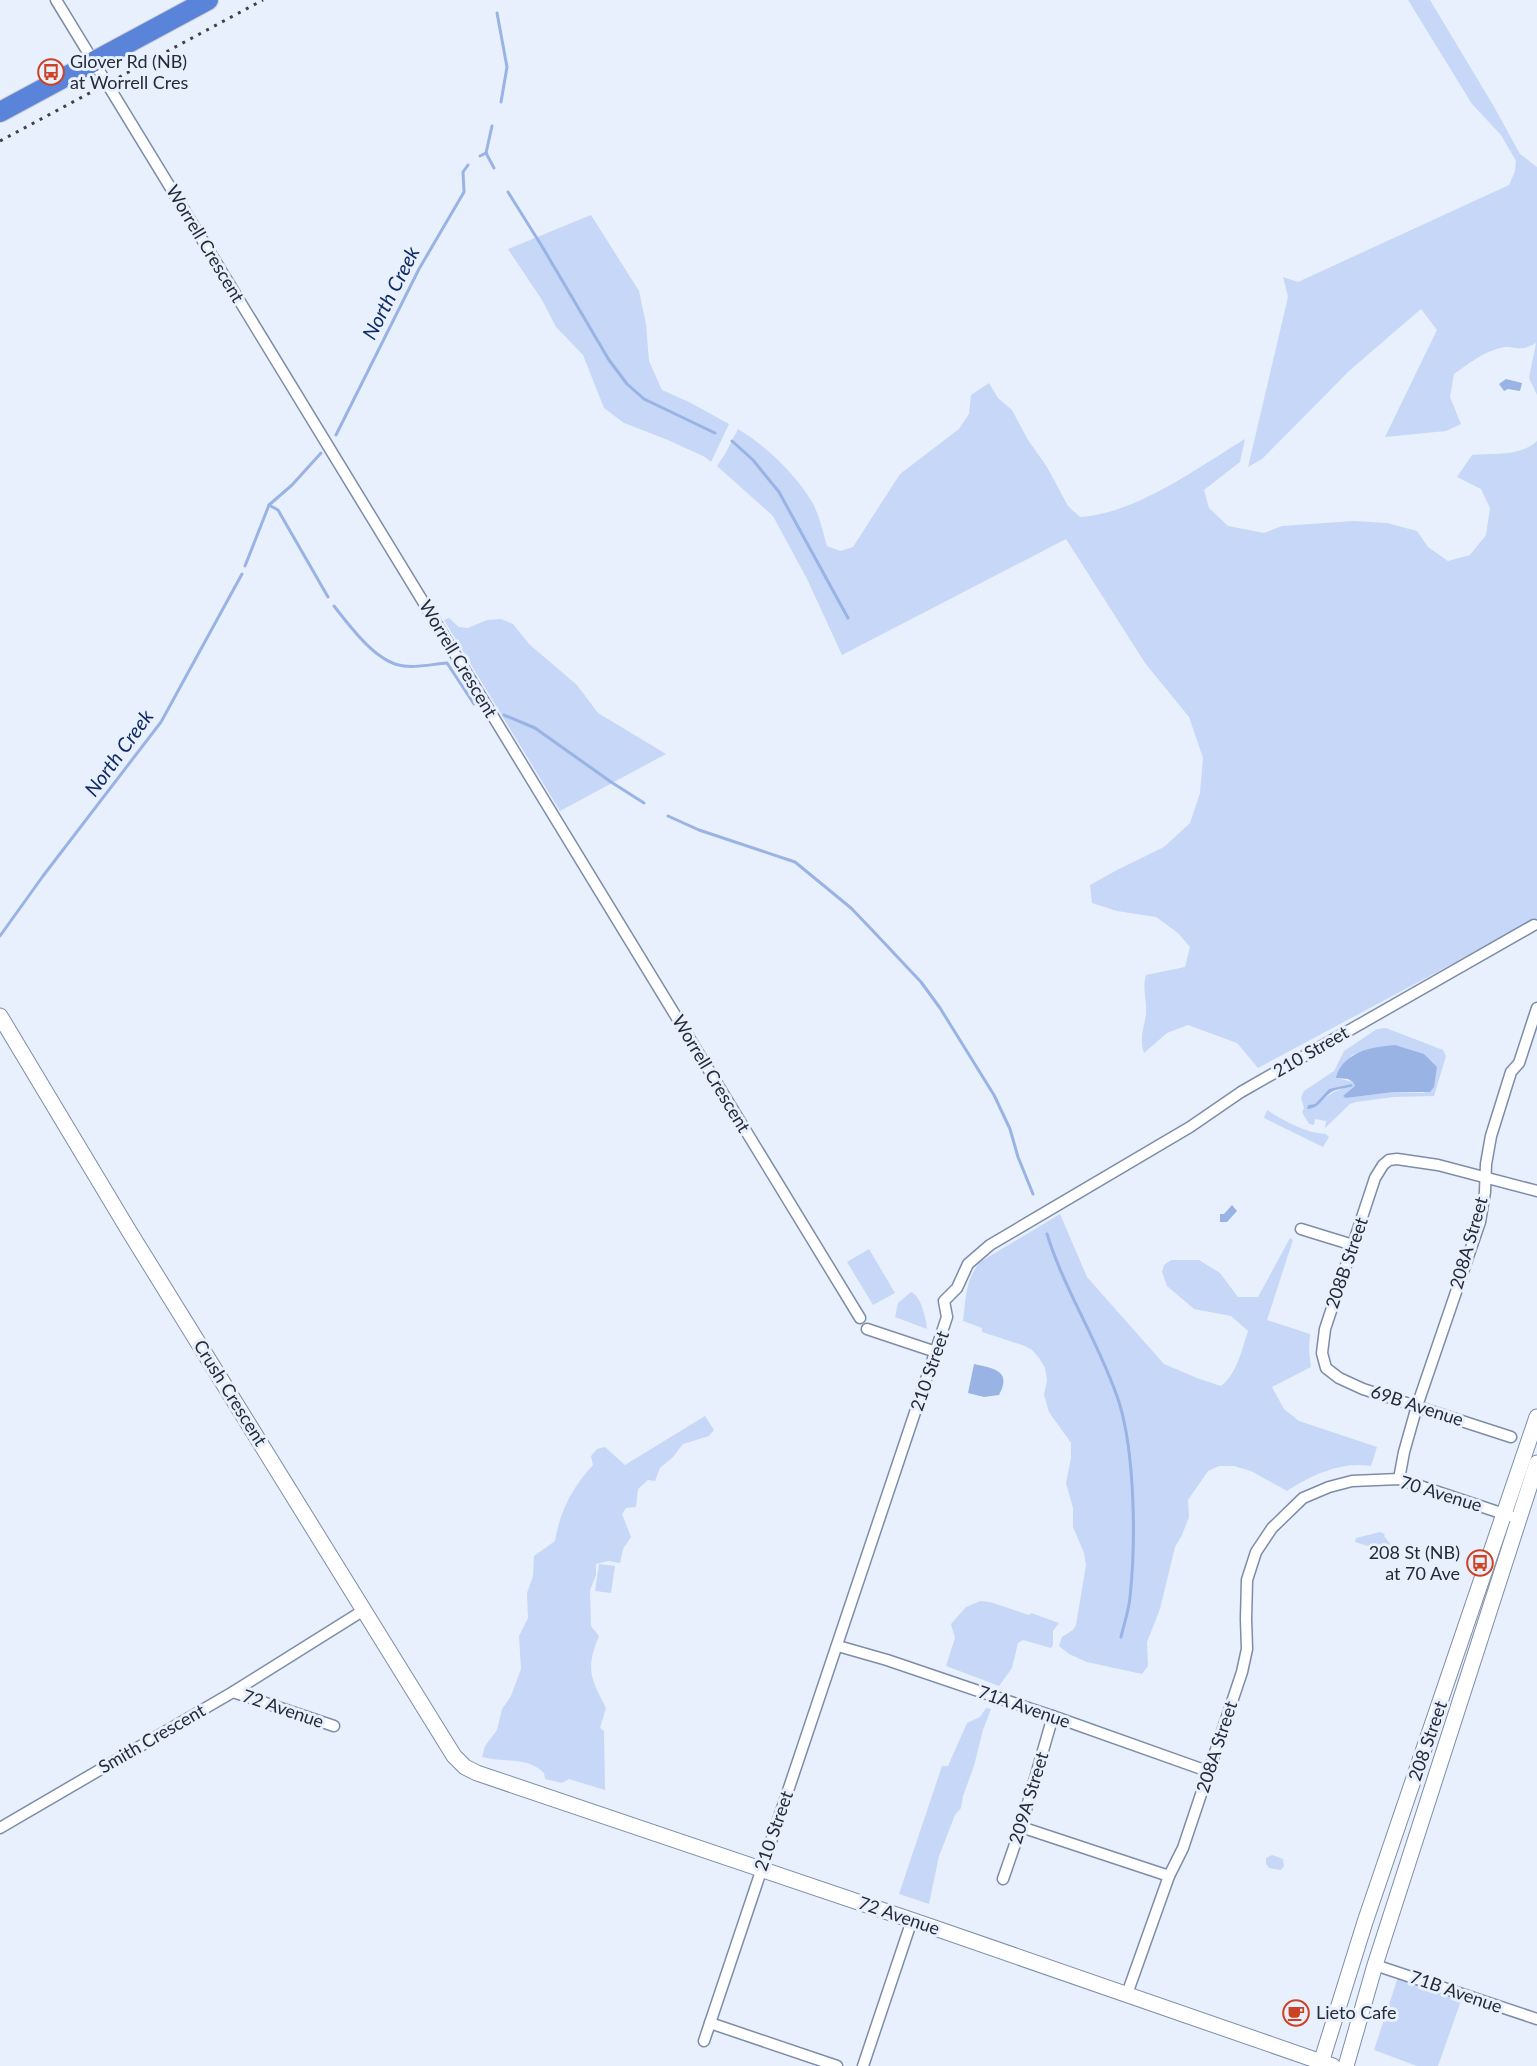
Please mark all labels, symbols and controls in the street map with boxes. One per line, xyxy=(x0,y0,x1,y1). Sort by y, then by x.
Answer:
place label: Glover Rd (NB) at Worrell Cres xyxy=(70,50,188,93)
bus stop icon: Glover Rd (NB) at Worrell Cres xyxy=(36,57,66,87)
street label: Worrell Crescent xyxy=(162,181,250,307)
water label: North Creek xyxy=(357,242,424,343)
street label: Worrell Crescent xyxy=(415,596,503,722)
water label: North Creek xyxy=(79,704,158,800)
street label: Worrell Crescent xyxy=(668,1011,756,1137)
street label: 210 Street xyxy=(1269,1021,1353,1081)
street label: 208A Street xyxy=(1444,1194,1492,1291)
street label: 208B Street xyxy=(1320,1214,1372,1311)
street label: 210 Street xyxy=(905,1327,953,1414)
street label: Crush Crescent xyxy=(190,1335,272,1450)
street label: 69B Avenue xyxy=(1368,1380,1466,1430)
street label: 70 Avenue xyxy=(1398,1470,1485,1516)
place label: 208 St (NB) at 70 Ave xyxy=(1369,1541,1460,1584)
bus stop icon: 208 St (NB) at 70 Ave xyxy=(1465,1548,1495,1578)
street label: 71A Avenue xyxy=(975,1680,1073,1732)
street label: 72 Avenue xyxy=(240,1684,327,1732)
street label: 208 Street xyxy=(1403,1697,1451,1784)
street label: Smith Crescent xyxy=(94,1698,209,1778)
street label: 208A Street xyxy=(1191,1698,1241,1795)
street label: 209A Street xyxy=(1004,1749,1053,1846)
street label: 210 Street xyxy=(749,1787,797,1874)
street label: 72 Avenue xyxy=(856,1891,943,1939)
street label: 71B Avenue xyxy=(1407,1965,1505,2017)
cafe icon: Lieto Cafe xyxy=(1281,1998,1311,2028)
place label: Lieto Cafe xyxy=(1316,2001,1397,2023)

